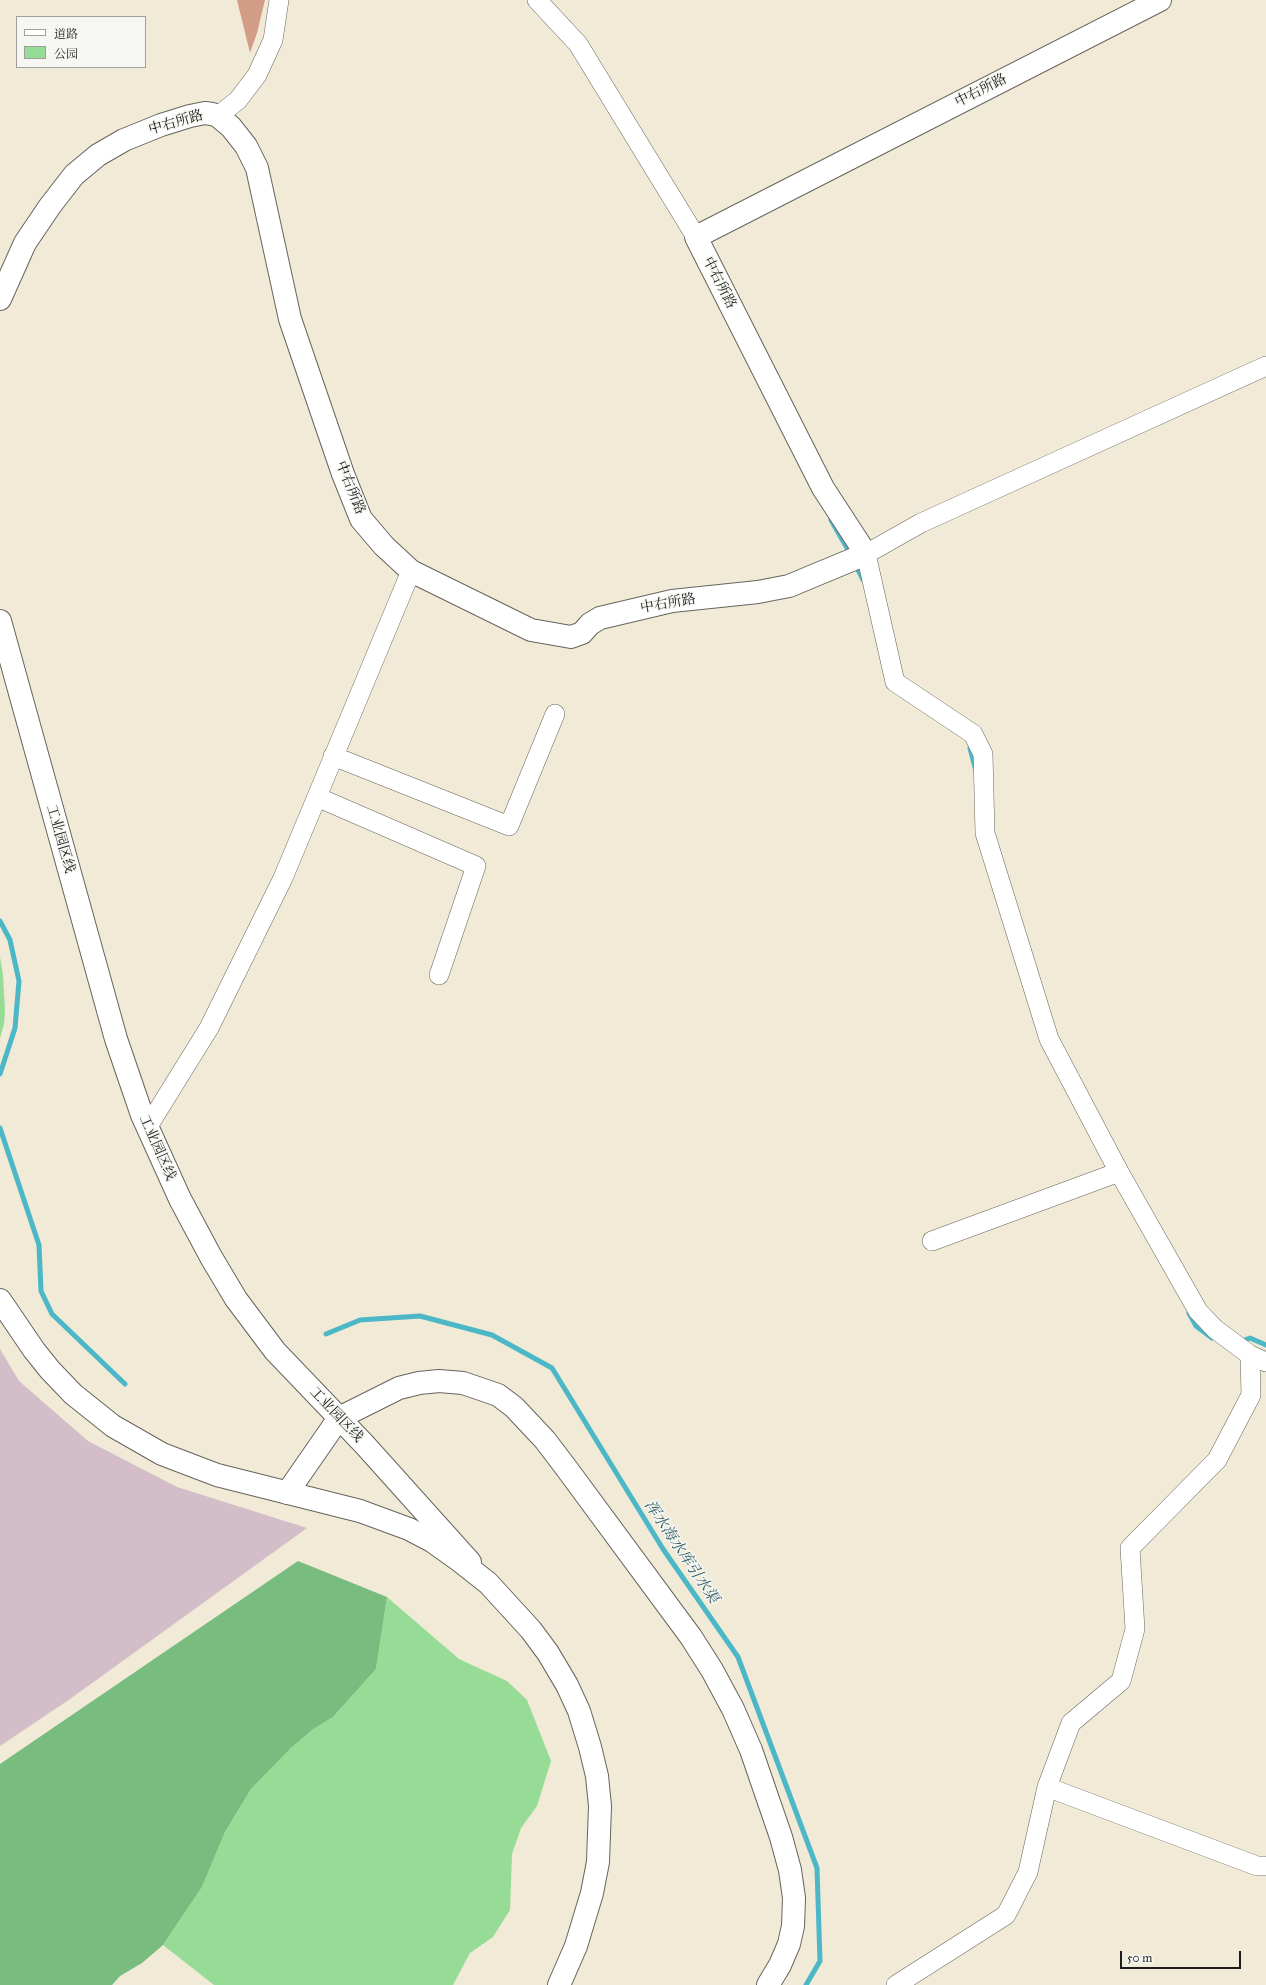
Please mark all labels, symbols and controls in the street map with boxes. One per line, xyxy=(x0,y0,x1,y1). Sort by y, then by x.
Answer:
legend xyxy=(16,16,146,68)
text: 道路 xyxy=(54,27,78,41)
text: 公园 xyxy=(54,47,78,61)
street label: 中右所路 xyxy=(952,71,1010,111)
street label: 中右所路 xyxy=(147,107,205,139)
street label: 中右所路 xyxy=(699,254,739,312)
street label: 中右所路 xyxy=(332,459,368,517)
street label: 中右所路 xyxy=(639,591,697,617)
street label: 工业园区线 xyxy=(42,803,78,875)
street label: 工业园区线 xyxy=(135,1113,179,1183)
street label: 工业园区线 xyxy=(306,1384,366,1446)
water label: 浑水海水库引水渠 xyxy=(640,1497,722,1607)
scale bar xyxy=(1122,1943,1243,1969)
text: 50 m xyxy=(1127,1951,1152,1965)

